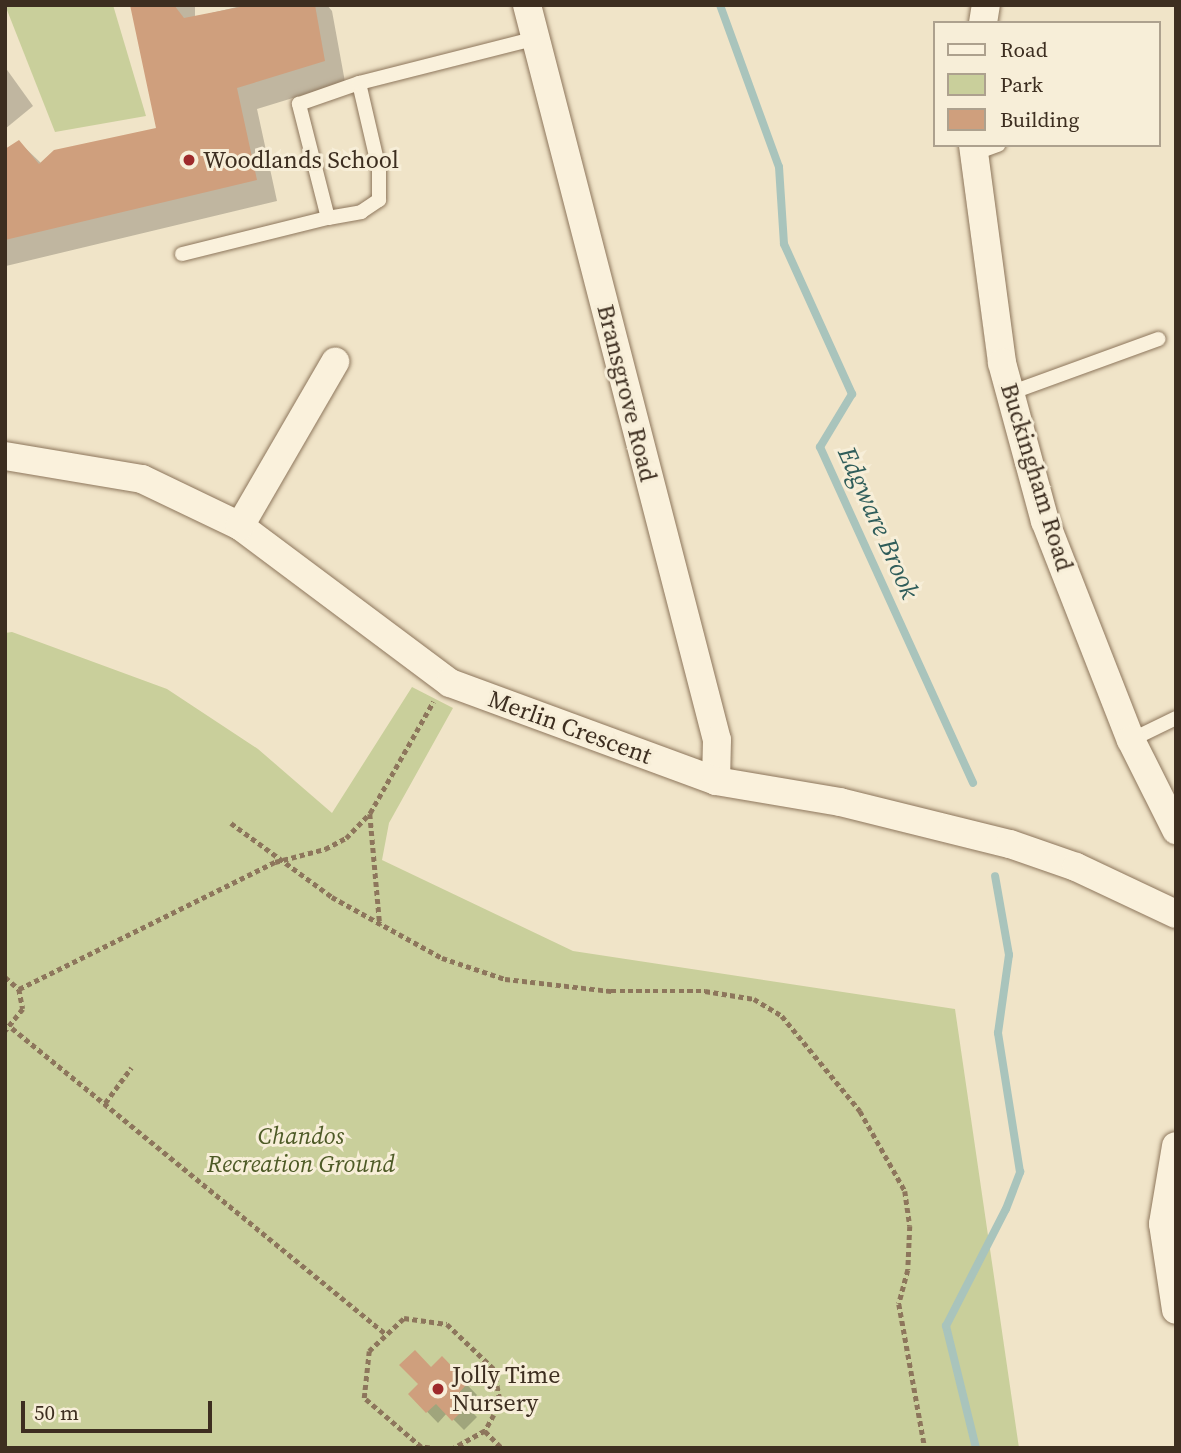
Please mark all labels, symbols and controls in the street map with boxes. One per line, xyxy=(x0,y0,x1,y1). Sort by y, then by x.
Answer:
legend xyxy=(932,21,1160,147)
text: Road xyxy=(1000,35,1048,64)
text: Park xyxy=(1000,70,1043,99)
text: Building xyxy=(1000,105,1079,134)
place label: Woodlands School xyxy=(203,146,399,174)
marker: Woodlands School xyxy=(181,152,197,168)
street label: Bransgrove Road xyxy=(591,302,663,484)
street label: Buckingham Road xyxy=(995,380,1079,574)
water label: Edgware Brook xyxy=(831,442,925,604)
street label: Merlin Crescent xyxy=(484,684,656,770)
park label: Chandos Recreation Ground xyxy=(207,1122,395,1178)
place label: Jolly Time Nursery xyxy=(452,1361,561,1417)
marker: Jolly Time Nursery xyxy=(430,1381,446,1397)
scale bar xyxy=(24,1386,215,1430)
text: 50 m xyxy=(34,1398,79,1427)

